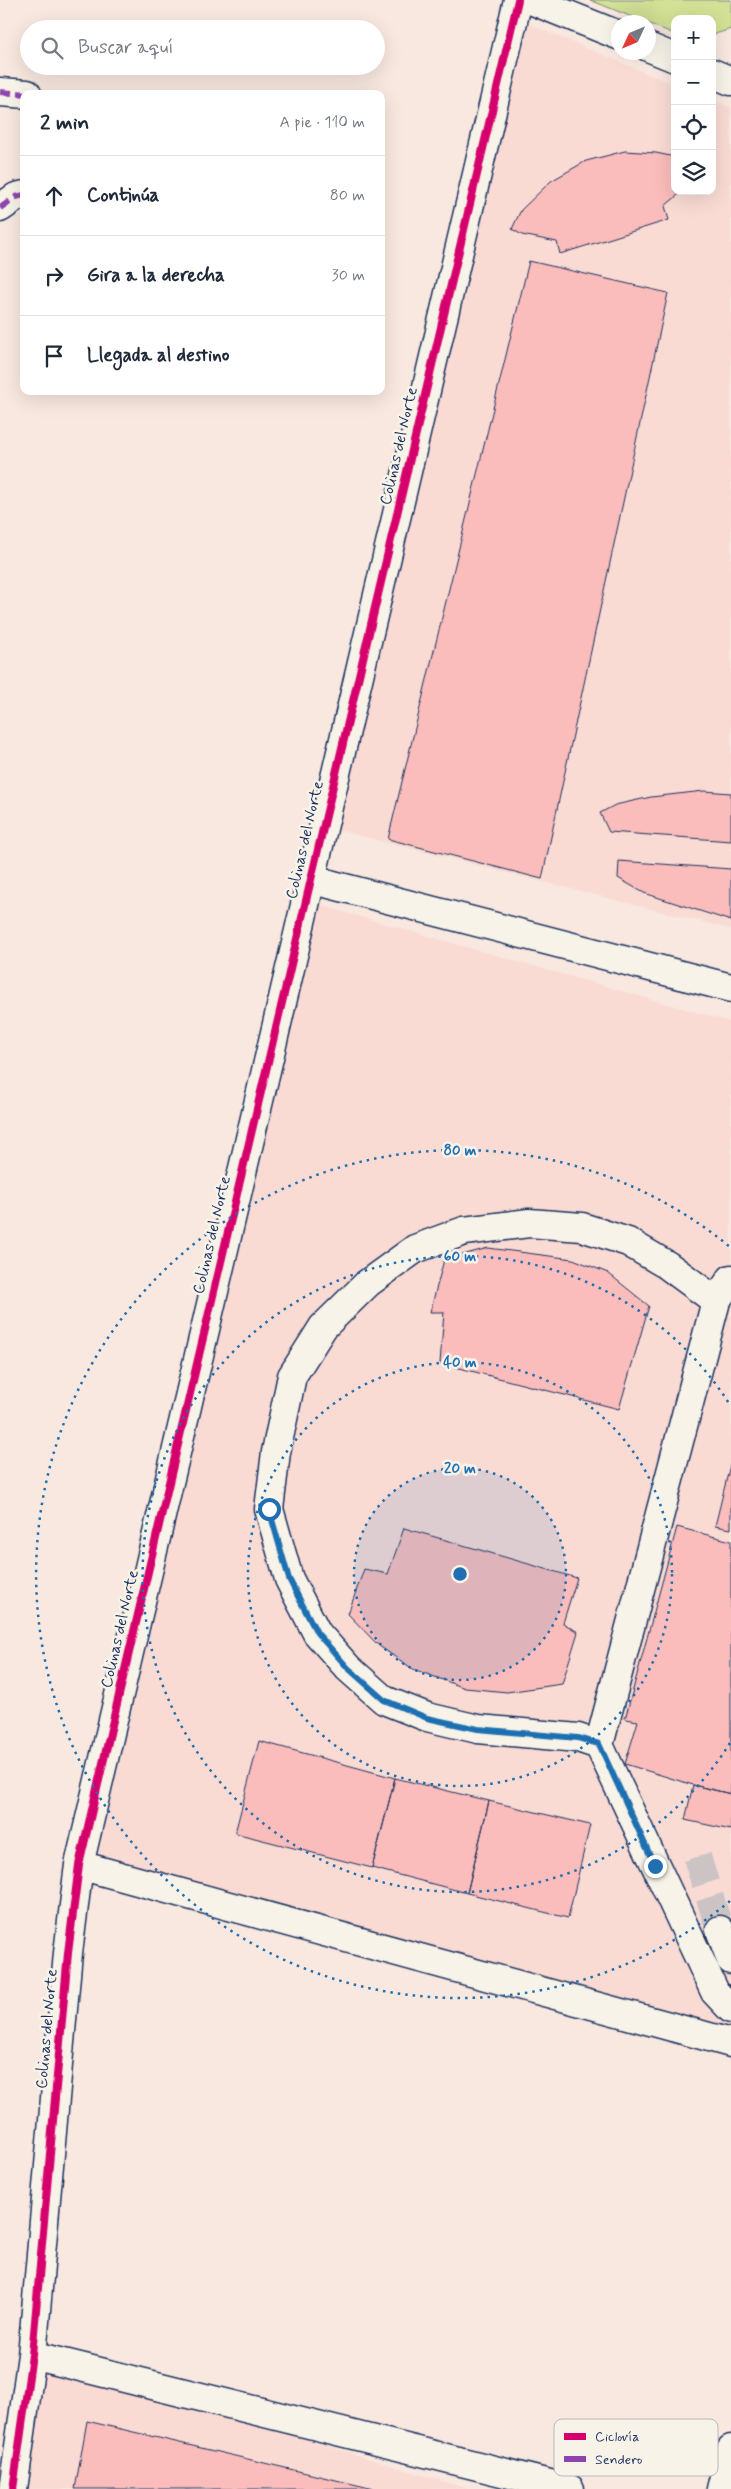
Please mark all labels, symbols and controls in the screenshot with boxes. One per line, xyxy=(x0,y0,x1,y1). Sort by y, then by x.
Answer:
north arrow xyxy=(611,15,656,60)
map controls xyxy=(671,15,716,195)
button: + xyxy=(671,15,716,60)
search box xyxy=(20,20,385,75)
icon: search xyxy=(38,34,66,62)
text: Buscar aquí xyxy=(78,35,173,60)
button: − xyxy=(671,60,716,105)
button: locate xyxy=(671,105,716,150)
text: 2 min xyxy=(40,109,89,137)
text: A pie · 110 m xyxy=(279,112,365,133)
button: layers xyxy=(671,150,716,195)
icon: ahead xyxy=(40,182,68,210)
text: Continúa xyxy=(87,183,159,208)
text: 80 m xyxy=(330,185,365,206)
icon: right xyxy=(40,262,68,290)
text: Gira a la derecha xyxy=(87,263,225,288)
text: 30 m xyxy=(332,265,365,286)
icon: arrive xyxy=(40,342,68,370)
text: Llegada al destino xyxy=(87,343,229,368)
street label: Colinas del Norte xyxy=(375,385,423,507)
street label: Colinas del Norte xyxy=(281,779,329,901)
text: 80 m xyxy=(443,1141,477,1161)
street label: Colinas del Norte xyxy=(188,1174,236,1296)
text: 60 m xyxy=(444,1247,476,1267)
text: 40 m xyxy=(443,1353,477,1373)
text: 20 m xyxy=(444,1459,476,1479)
route start xyxy=(258,1498,281,1521)
centre of rings xyxy=(451,1565,469,1583)
street label: Colinas del Norte xyxy=(96,1568,144,1690)
route end xyxy=(644,1855,667,1878)
street label: Colinas del Norte xyxy=(31,1968,63,2090)
legend xyxy=(554,2419,718,2476)
text: Ciclovía xyxy=(595,2428,639,2446)
text: Sendero xyxy=(595,2451,642,2469)

